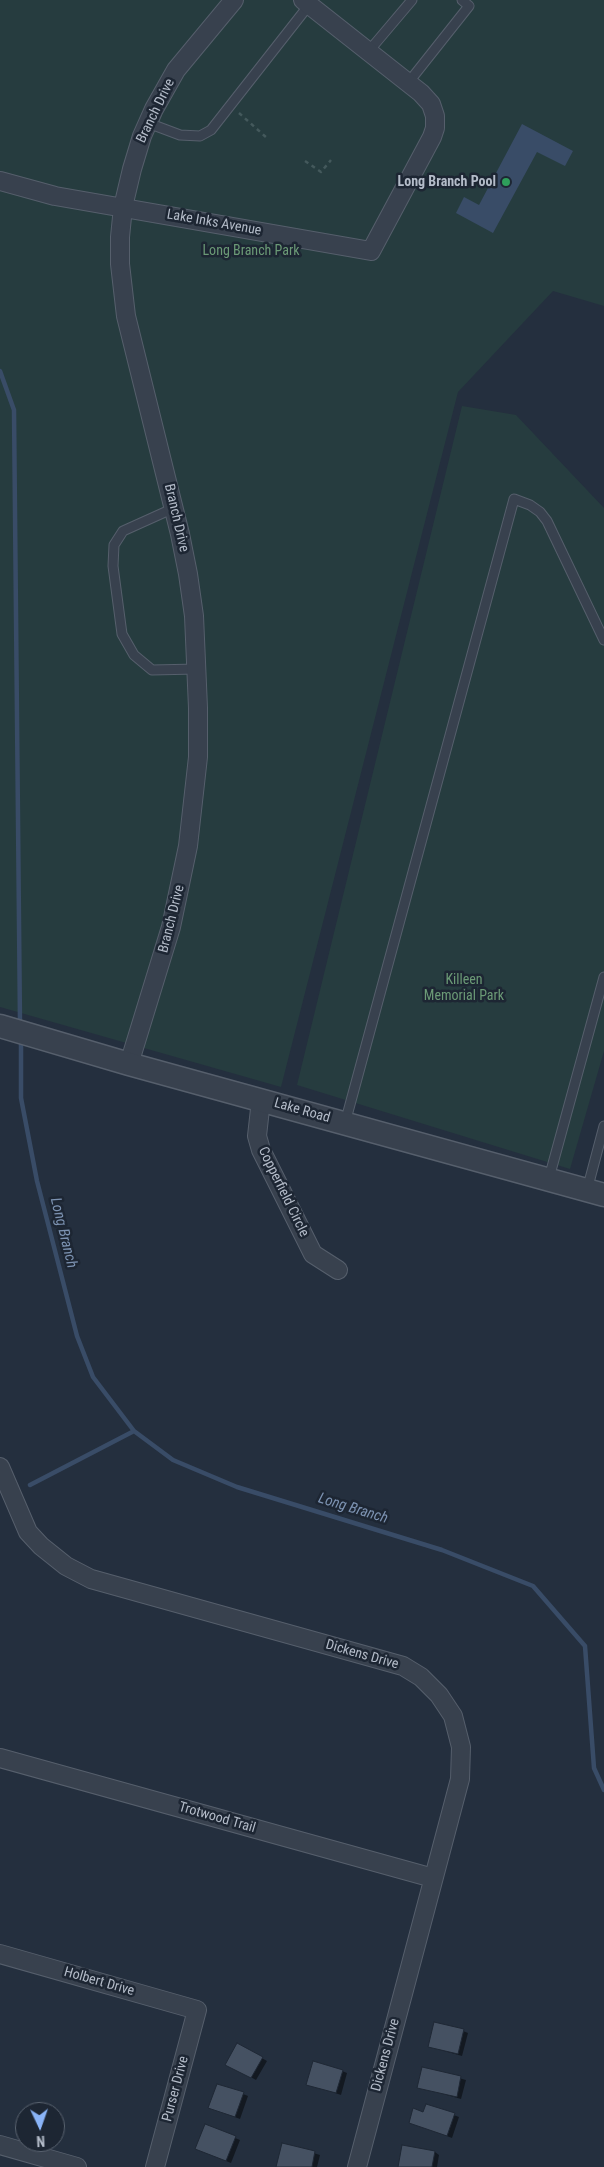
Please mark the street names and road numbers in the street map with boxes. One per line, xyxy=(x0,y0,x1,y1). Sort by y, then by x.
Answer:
street label: Branch Drive xyxy=(133,76,179,146)
street label: Lake Inks Avenue xyxy=(165,206,263,240)
street label: Branch Drive xyxy=(160,482,192,554)
street label: Branch Drive xyxy=(155,883,189,955)
street label: Lake Road xyxy=(272,1095,332,1127)
street label: Copperfield Circle xyxy=(254,1144,312,1240)
street label: Dickens Drive xyxy=(324,1637,400,1673)
street label: Trotwood Trail xyxy=(177,1799,257,1837)
street label: Holbert Drive xyxy=(62,1964,136,2000)
street label: Dickens Drive xyxy=(368,2017,404,2093)
street label: Purser Drive xyxy=(159,2054,193,2124)

